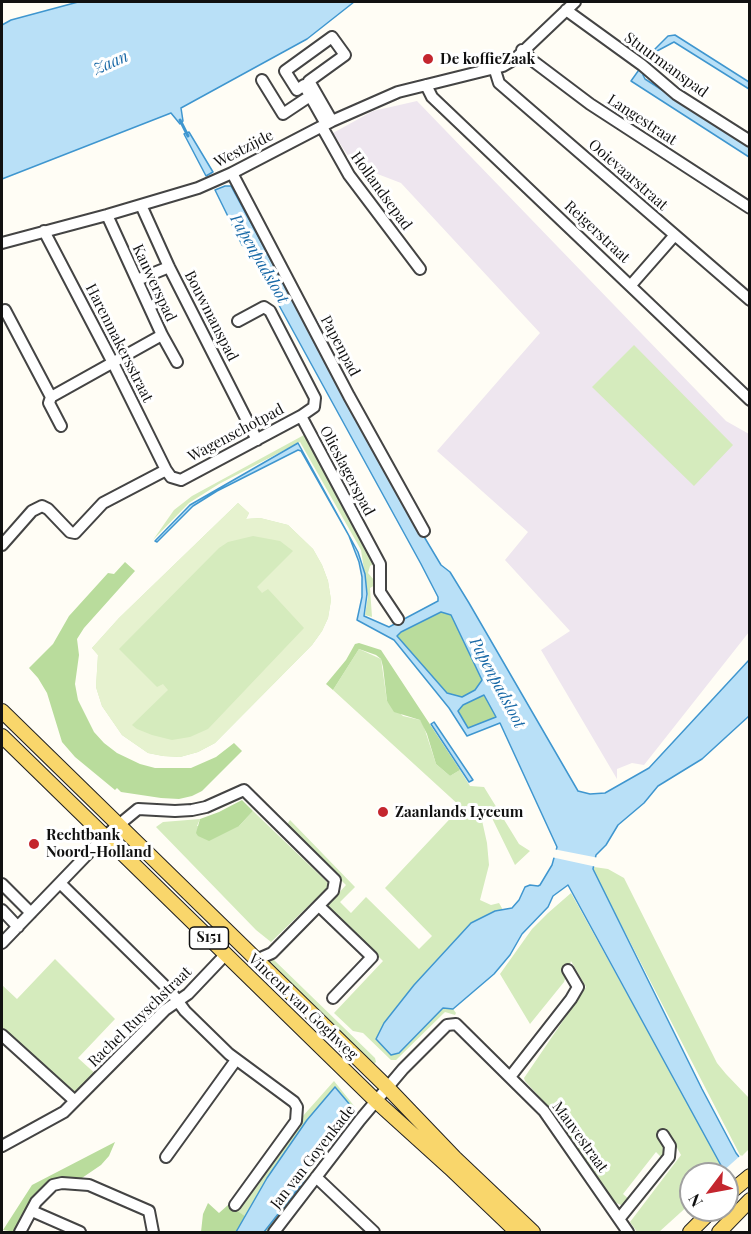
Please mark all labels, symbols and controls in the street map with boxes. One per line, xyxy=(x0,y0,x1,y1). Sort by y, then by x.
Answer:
street label: Stuurmanspad xyxy=(621,29,711,101)
water label: Zaan xyxy=(91,47,131,79)
place label: De koffieZaak xyxy=(440,50,535,68)
marker: De koffieZaak xyxy=(421,52,435,66)
street label: Langestraat xyxy=(604,91,680,149)
street label: Westzijde xyxy=(211,126,277,172)
street label: Ooievaarstraat xyxy=(585,136,671,214)
street label: Hollandsepad xyxy=(347,148,415,234)
street label: Reigerstraat xyxy=(561,197,633,267)
water label: Papenpadsloot xyxy=(226,211,292,307)
street label: Kauwerspad xyxy=(128,241,180,325)
street label: Bouwmanspad xyxy=(180,268,242,364)
street label: Harenmakersstraat xyxy=(81,281,157,405)
street label: Papenpad xyxy=(316,313,364,379)
street label: Wagenschotpad xyxy=(185,400,287,466)
street label: Olieslagerspad xyxy=(316,423,378,519)
water label: Papenpadsloot xyxy=(465,634,529,732)
place label: Zaanlands Lyceum xyxy=(395,803,523,821)
marker: Zaanlands Lyceum xyxy=(376,805,390,819)
place label: Rechtbank Noord-Holland xyxy=(46,826,152,861)
marker: Rechtbank Noord-Holland xyxy=(27,837,41,851)
road number: S151 xyxy=(190,927,228,949)
street label: Vincent van Goghweg xyxy=(245,950,361,1064)
street label: Rachel Ruyschstraat xyxy=(85,963,195,1071)
street label: Mauvestraat xyxy=(548,1098,612,1176)
street label: Jan van Goyenkade xyxy=(267,1102,359,1212)
north arrow xyxy=(679,1162,739,1222)
text: N xyxy=(683,1190,707,1211)

